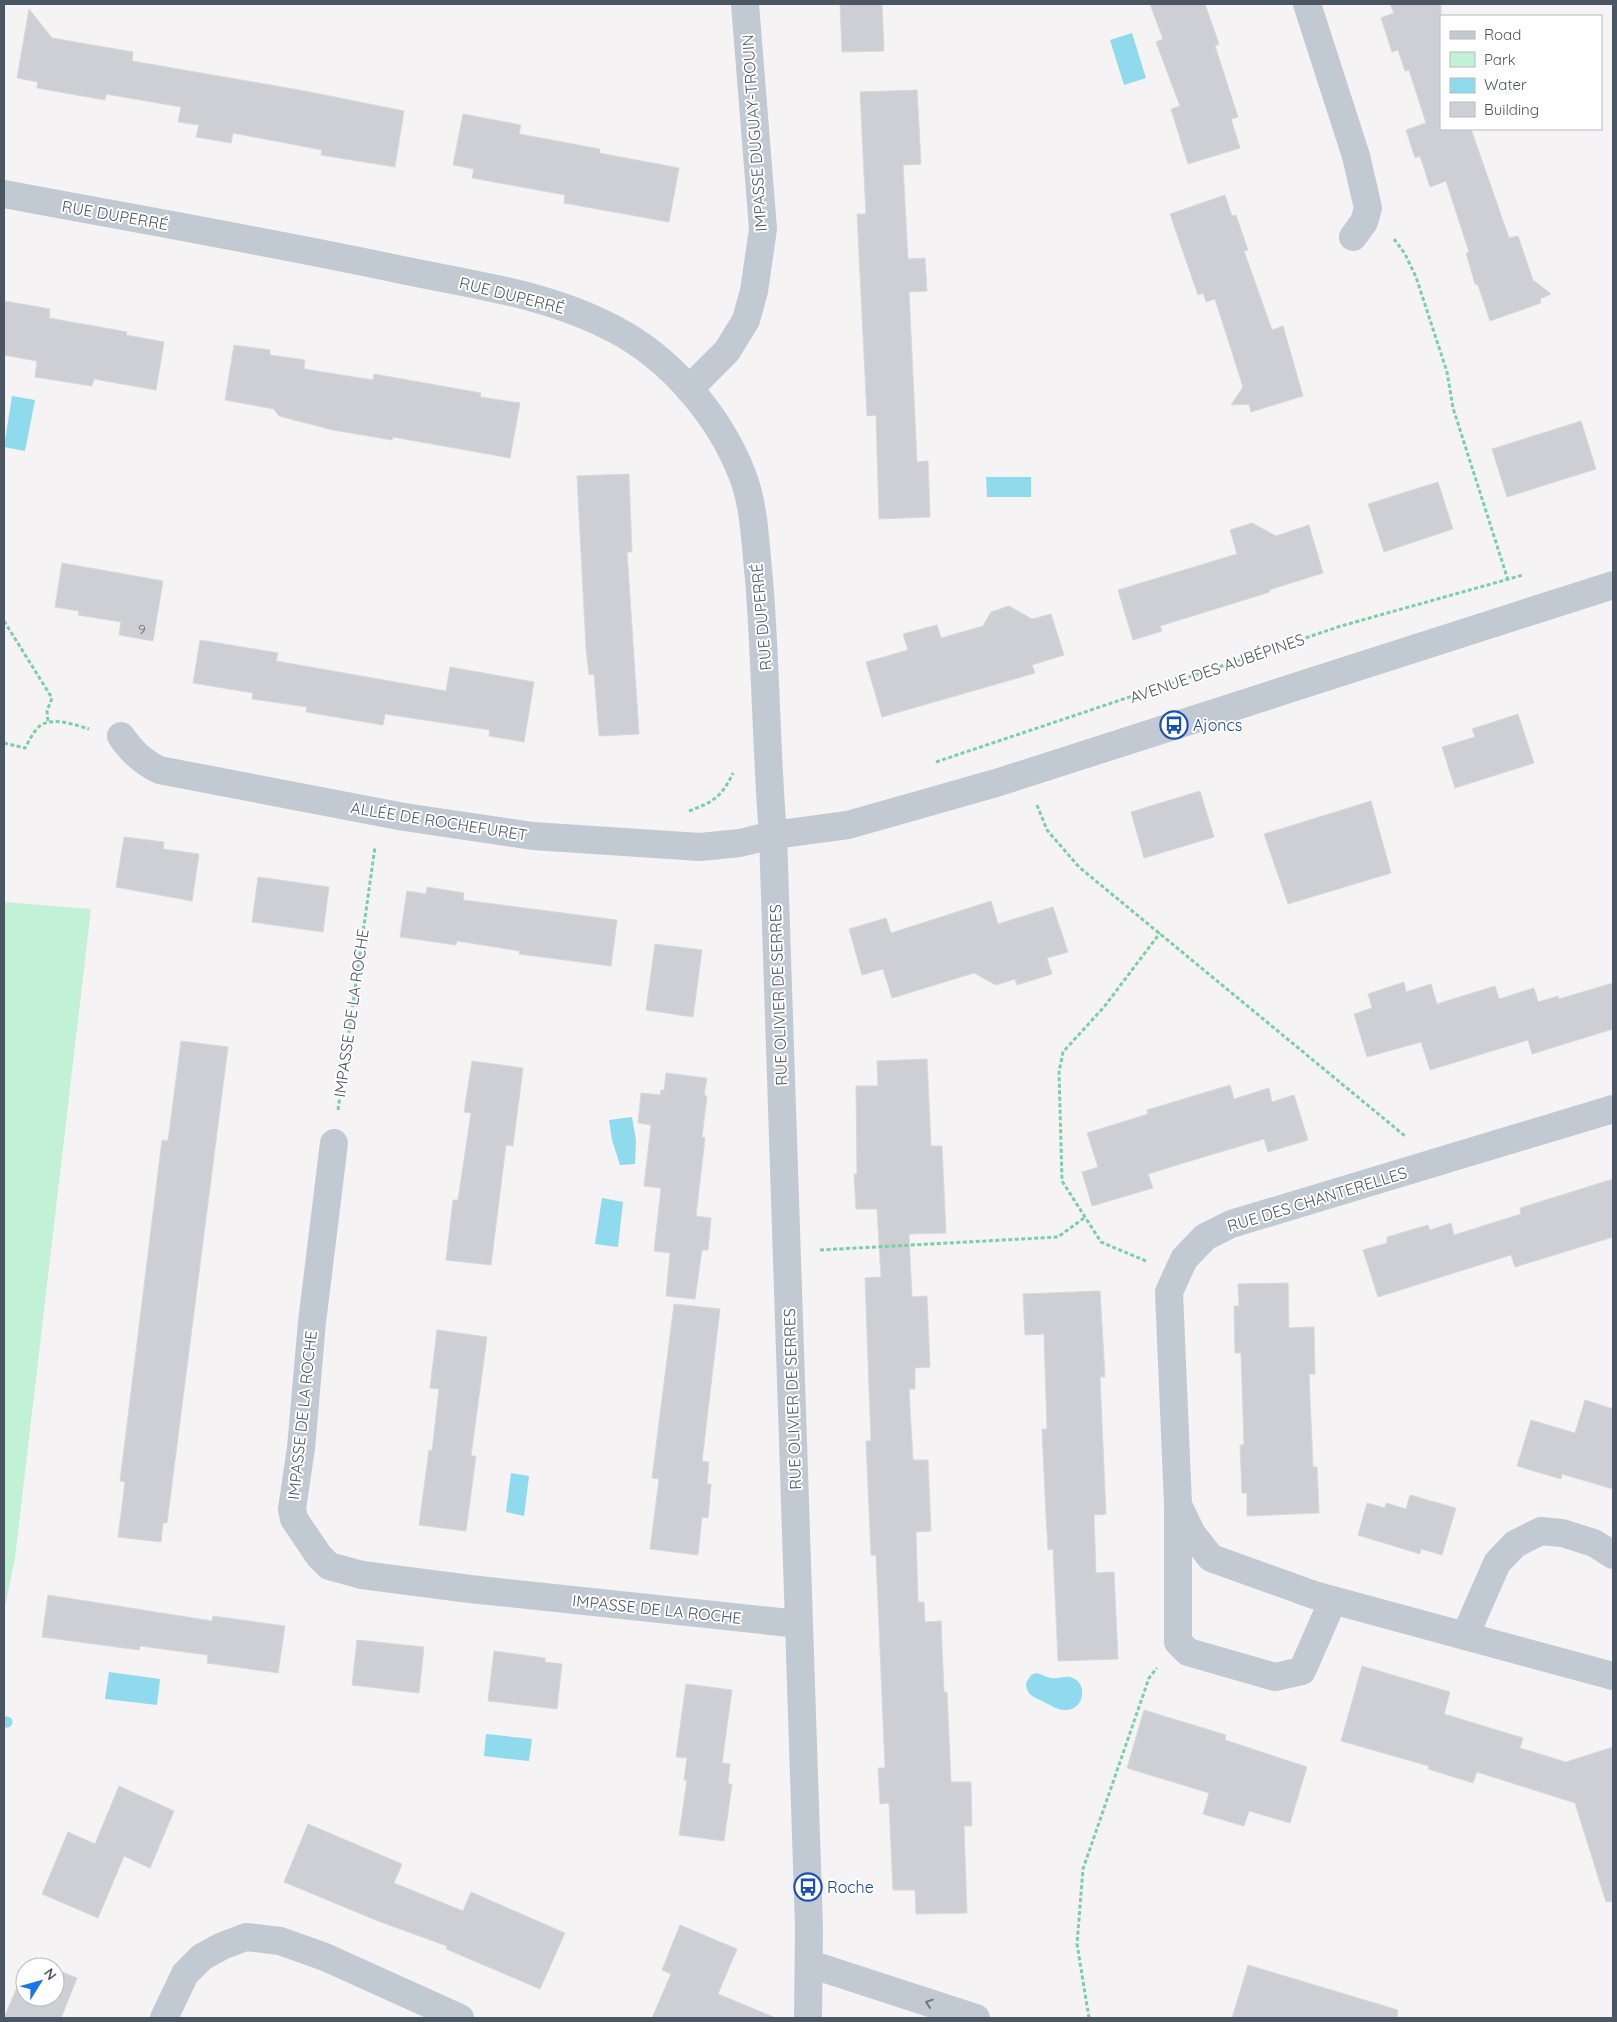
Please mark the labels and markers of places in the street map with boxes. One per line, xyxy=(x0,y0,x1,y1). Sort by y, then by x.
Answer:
bus stop icon: Ajoncs xyxy=(1159,710,1189,740)
place label: Ajoncs xyxy=(1193,715,1242,735)
bus stop icon: Roche xyxy=(793,1872,823,1902)
place label: Roche xyxy=(827,1877,874,1897)

